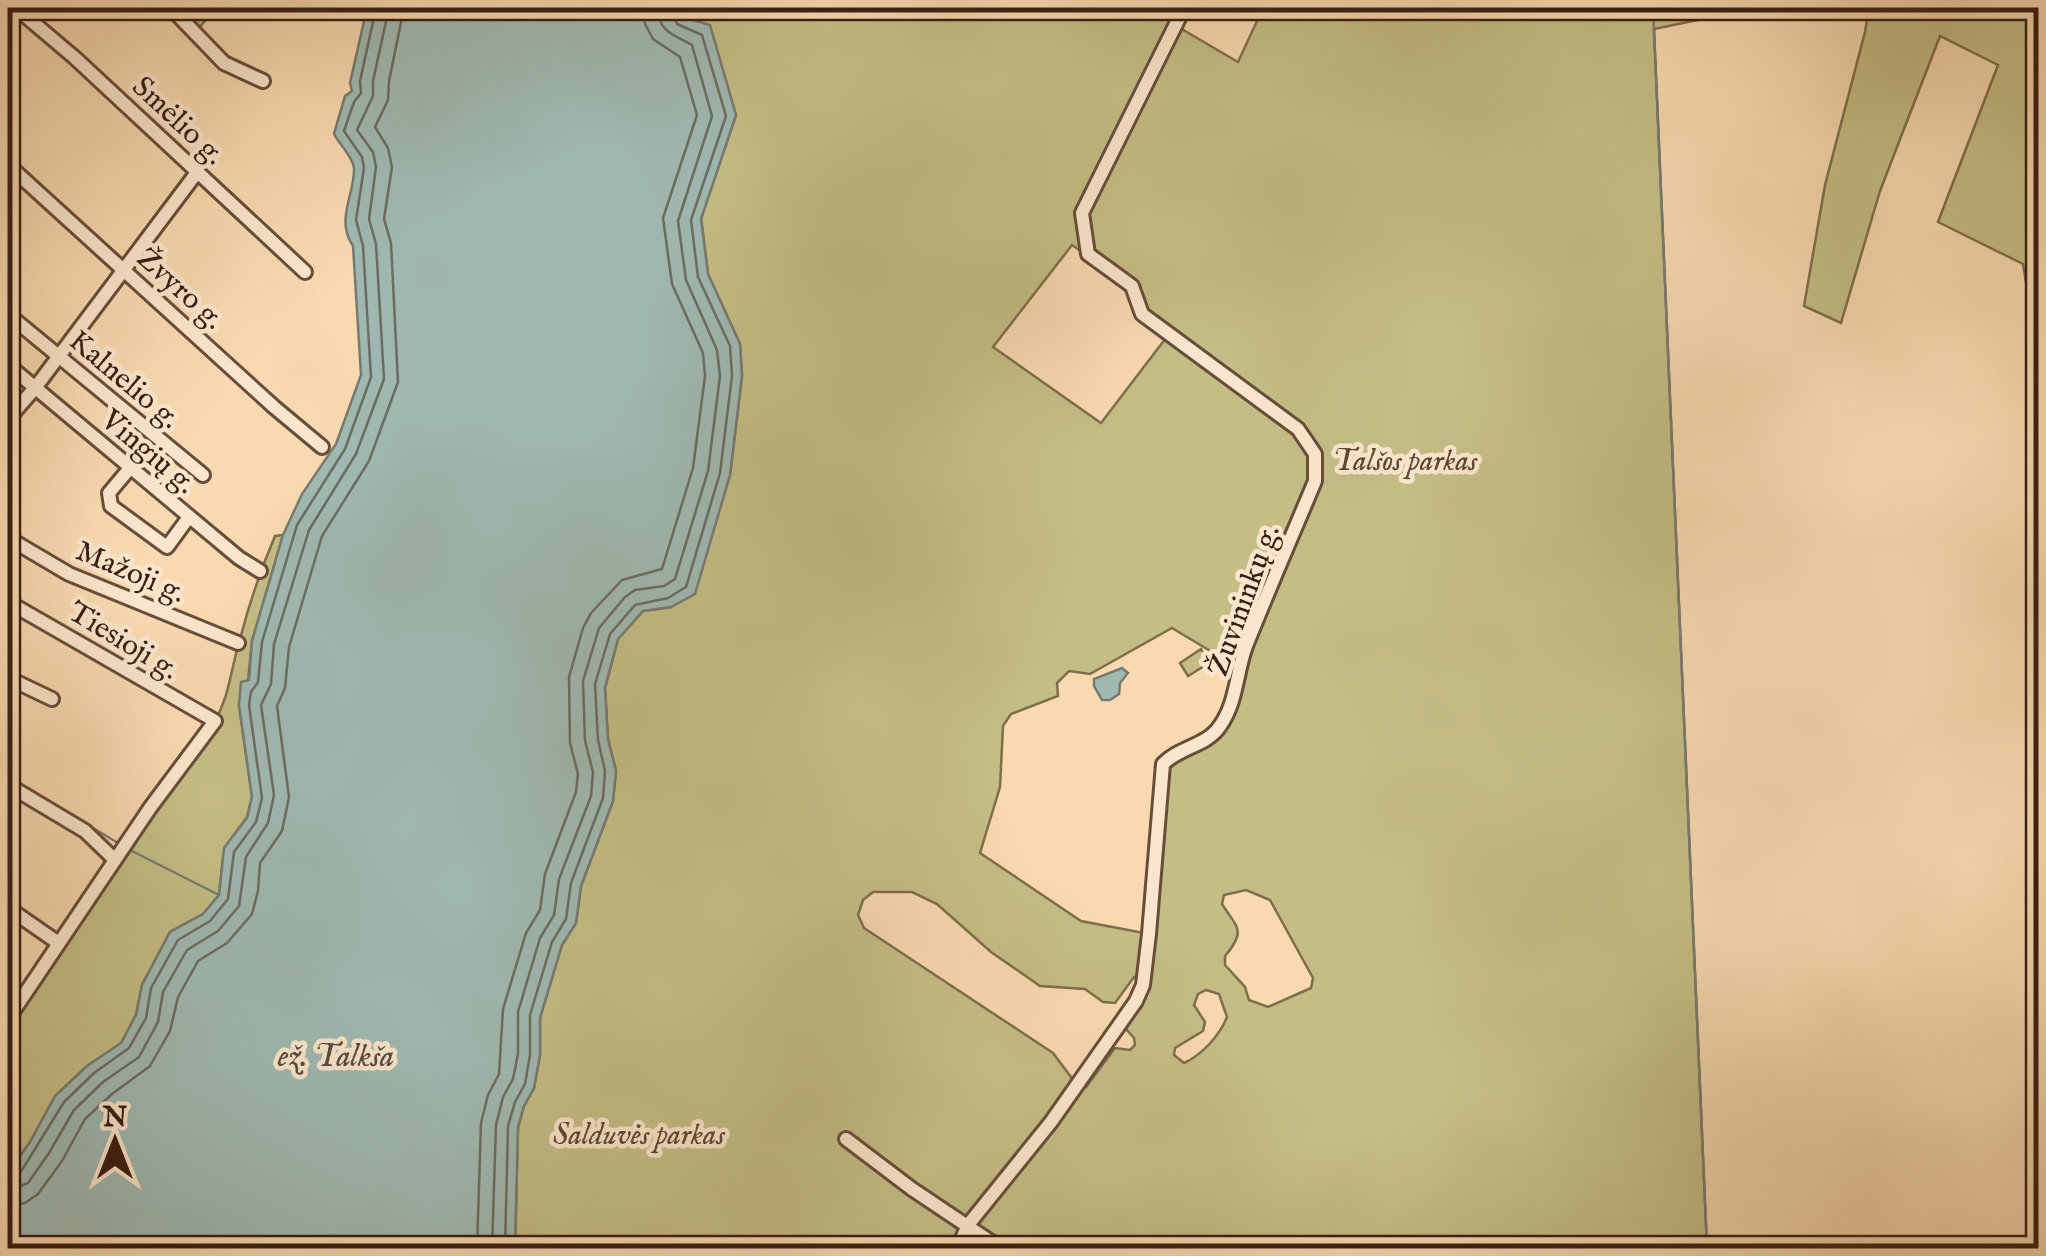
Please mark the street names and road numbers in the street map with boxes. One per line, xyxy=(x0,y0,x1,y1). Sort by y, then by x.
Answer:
street label: Smėlio g. xyxy=(123,69,232,174)
street label: Žvyro g. xyxy=(128,240,231,339)
street label: Kalnelio g. xyxy=(60,323,187,438)
street label: Vingių g. xyxy=(92,401,203,503)
street label: Žuvininkų g. xyxy=(1200,520,1290,682)
street label: Mažoji g. xyxy=(70,533,191,613)
street label: Tiesioji g. xyxy=(61,594,185,689)

